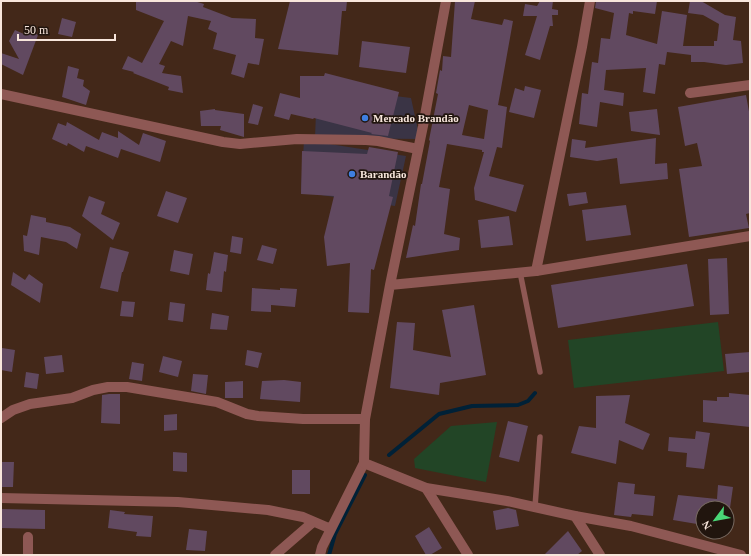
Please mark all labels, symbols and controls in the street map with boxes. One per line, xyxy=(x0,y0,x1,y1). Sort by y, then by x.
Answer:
scale bar xyxy=(18,16,115,42)
text: 50 m xyxy=(24,23,49,37)
place label: Mercado Brandão xyxy=(373,112,459,124)
marker: Mercado Brandão xyxy=(360,113,370,123)
place label: Barandão xyxy=(360,168,407,180)
marker: Barandão xyxy=(347,169,357,179)
north arrow xyxy=(695,500,735,540)
text: N xyxy=(699,519,714,532)

